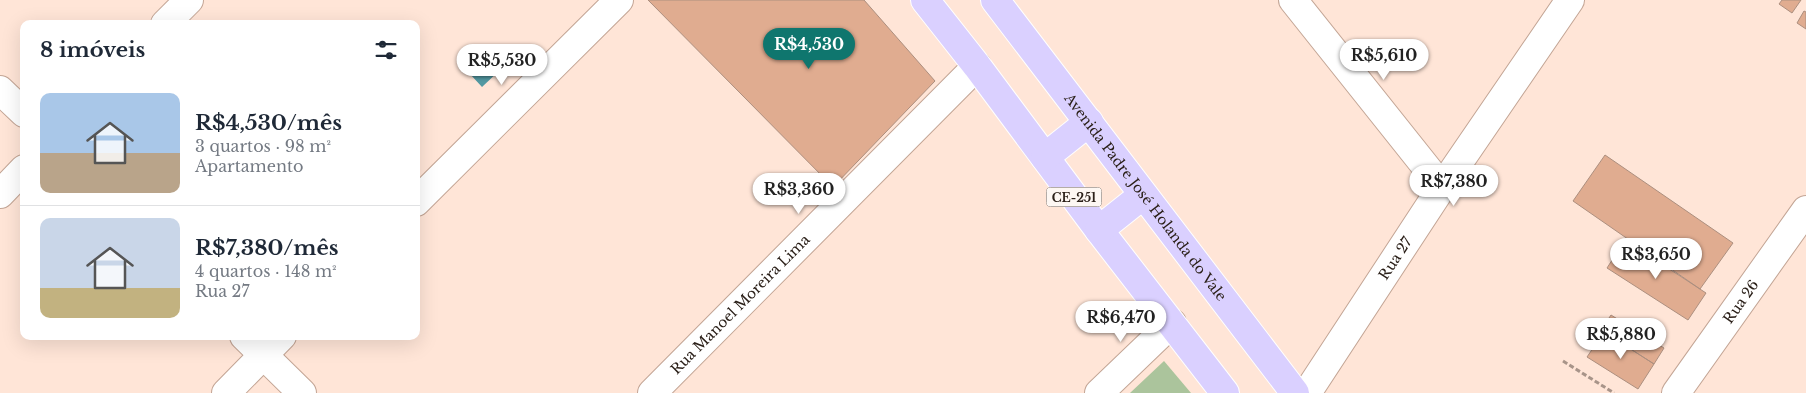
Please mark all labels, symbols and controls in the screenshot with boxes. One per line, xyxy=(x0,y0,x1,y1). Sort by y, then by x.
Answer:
pin: R$4,530 xyxy=(763,28,855,70)
text: R$4,530 xyxy=(774,34,844,54)
icon: filters xyxy=(372,36,400,64)
text: 8 imóveis xyxy=(40,37,145,63)
pin: R$5,610 xyxy=(1338,38,1430,81)
pin: R$5,530 xyxy=(456,44,548,86)
text: R$5,610 xyxy=(1351,45,1417,65)
text: R$5,530 xyxy=(468,50,536,70)
street label: Avenida Padre José Holanda do Vale xyxy=(1060,89,1231,305)
text: R$4,530/mês xyxy=(195,110,342,136)
icon: home xyxy=(80,113,140,173)
text: 3 quartos · 98 m² xyxy=(195,136,331,156)
text: Apartamento xyxy=(195,156,304,176)
pin: R$7,380 xyxy=(1408,164,1500,207)
text: R$7,380 xyxy=(1420,171,1488,191)
pin: R$3,360 xyxy=(753,172,845,215)
text: R$3,360 xyxy=(764,179,834,199)
road number: CE-251 xyxy=(1046,188,1102,206)
street label: Rua Manoel Moreira Lima xyxy=(667,230,814,378)
street label: Rua 27 xyxy=(1375,233,1416,283)
text: R$7,380/mês xyxy=(195,235,339,261)
icon: home xyxy=(80,238,140,298)
pin: R$3,650 xyxy=(1610,238,1702,280)
text: R$3,650 xyxy=(1621,244,1691,264)
text: 4 quartos · 148 m² xyxy=(195,261,337,281)
street label: Rua 26 xyxy=(1719,276,1763,327)
text: Rua 27 xyxy=(195,281,250,301)
pin: R$6,470 xyxy=(1075,300,1167,343)
text: R$6,470 xyxy=(1086,307,1156,327)
pin: R$5,880 xyxy=(1575,318,1667,360)
text: R$5,880 xyxy=(1586,324,1656,344)

